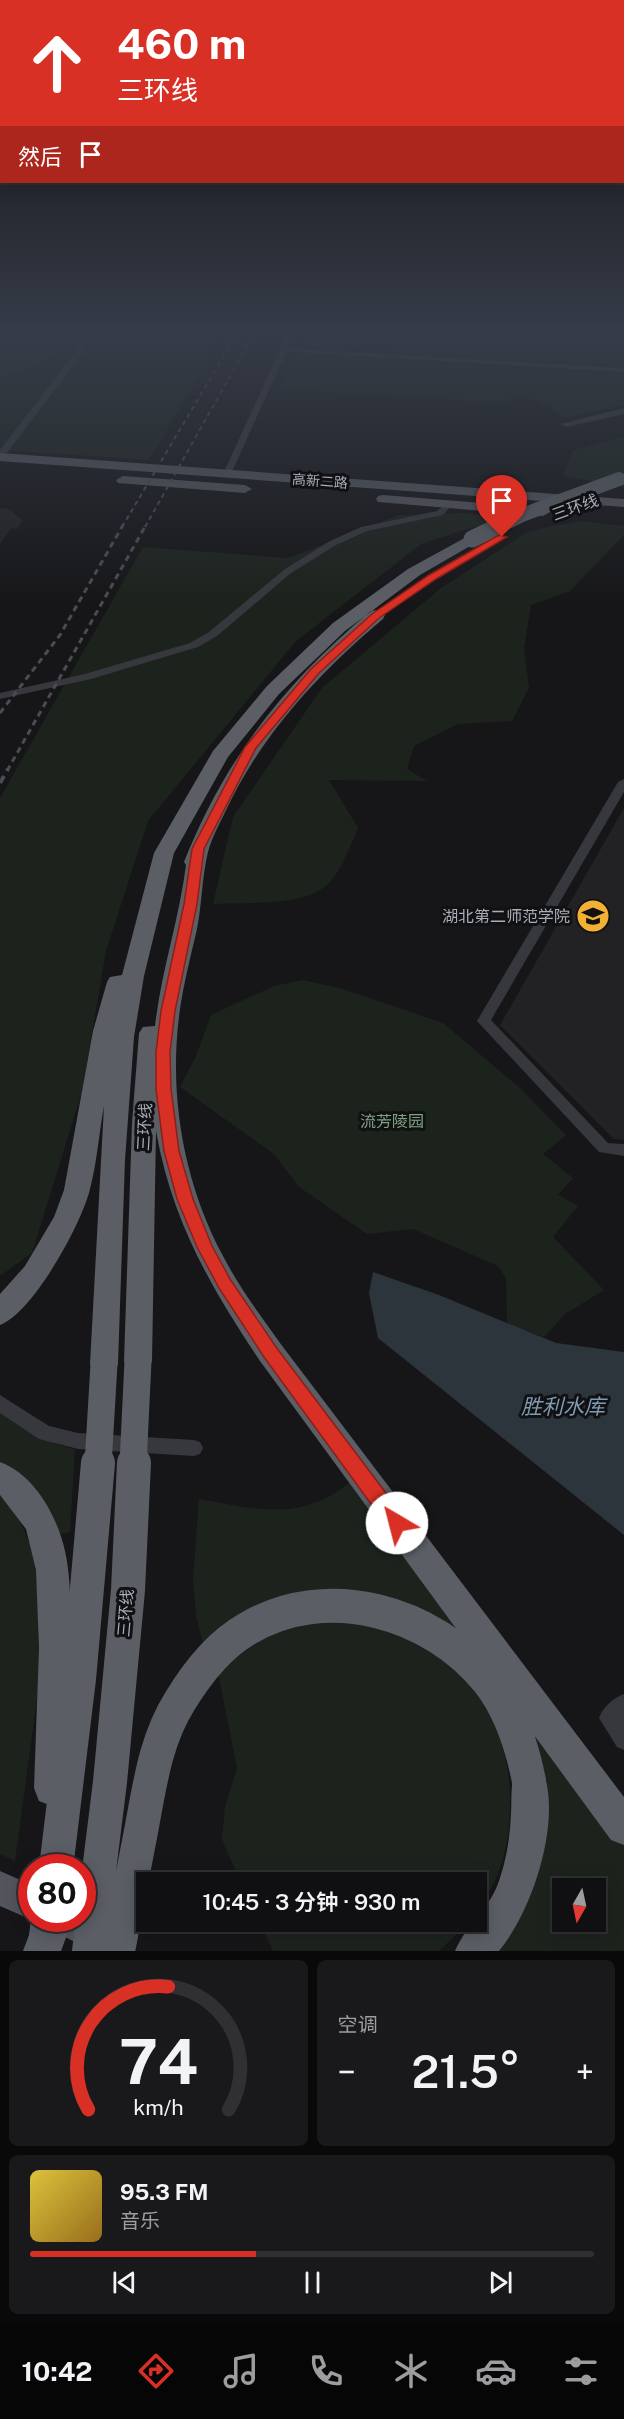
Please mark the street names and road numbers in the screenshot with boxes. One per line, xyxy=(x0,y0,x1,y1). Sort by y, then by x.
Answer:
street label: 高新二路 xyxy=(292,471,348,491)
street label: 三环线 xyxy=(549,490,601,525)
street label: 三环线 xyxy=(134,1103,155,1151)
street label: 三环线 xyxy=(114,1588,137,1638)

